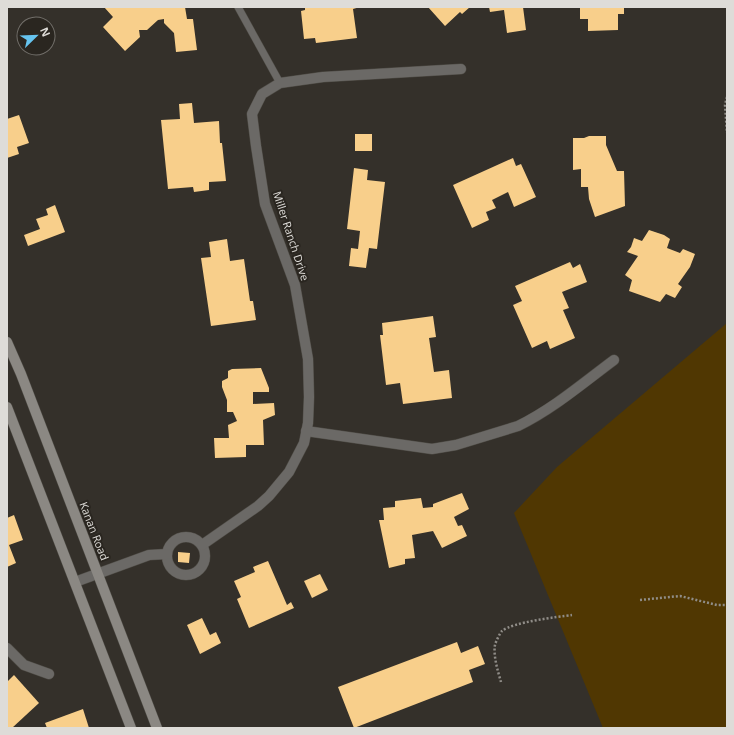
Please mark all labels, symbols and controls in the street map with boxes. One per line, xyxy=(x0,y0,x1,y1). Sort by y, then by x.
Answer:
north arrow xyxy=(16,16,56,56)
text: N xyxy=(37,25,54,39)
street label: Miller Ranch Drive xyxy=(270,189,313,282)
street label: Kanan Road xyxy=(76,499,112,562)

